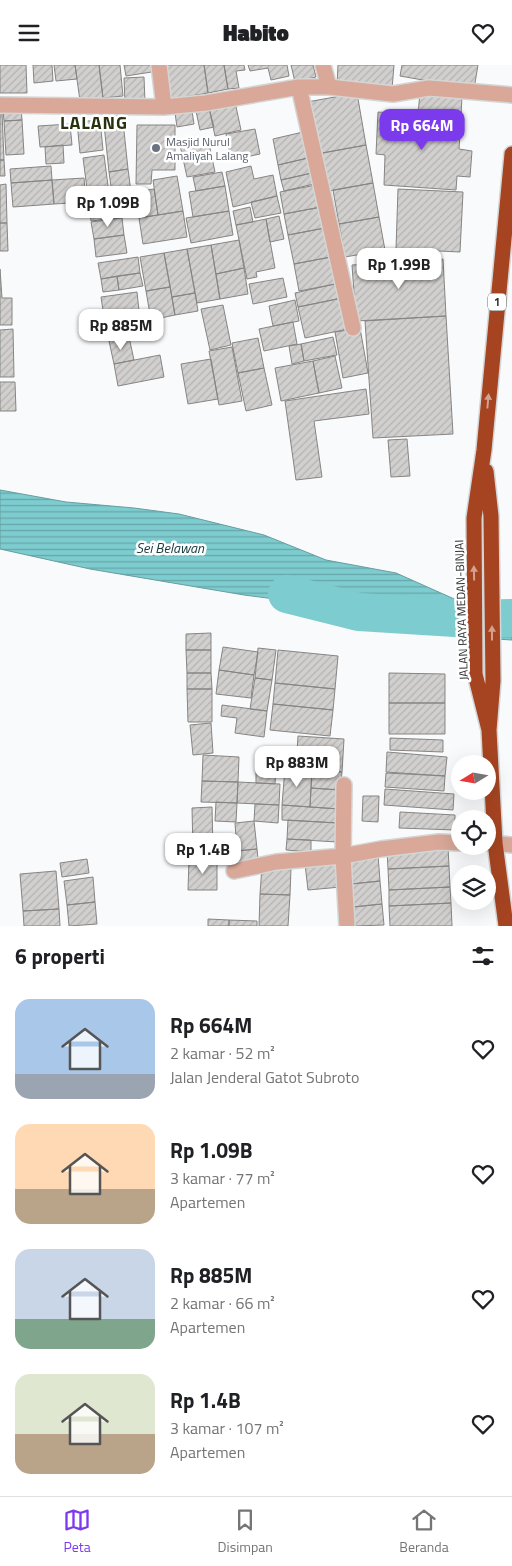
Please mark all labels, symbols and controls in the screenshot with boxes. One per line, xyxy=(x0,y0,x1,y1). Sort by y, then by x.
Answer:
text: Habito xyxy=(223,16,289,50)
icon: menu xyxy=(15,19,43,47)
icon: heart xyxy=(469,19,497,47)
district label: LALANG xyxy=(60,109,128,136)
pin: Rp 664M xyxy=(376,109,468,151)
text: Rp 664M xyxy=(391,113,453,137)
place label: Masjid Nurul Amaliyah Lalang xyxy=(166,132,249,165)
marker: Masjid Nurul Amaliyah Lalang xyxy=(150,142,162,154)
pin: Rp 1.09B xyxy=(56,185,160,228)
text: Rp 1.09B xyxy=(77,190,139,214)
pin: Rp 1.99B xyxy=(347,247,451,290)
text: Rp 1.99B xyxy=(368,252,430,276)
road number: 1 xyxy=(488,293,506,311)
pin: Rp 885M xyxy=(75,309,167,351)
text: Rp 885M xyxy=(90,313,152,337)
one-way arrow xyxy=(484,393,492,409)
water label: Sei Belawan xyxy=(136,537,205,558)
street label: JALAN RAYA MEDAN-BINJAI xyxy=(449,539,473,681)
one-way arrow xyxy=(470,565,478,581)
one-way arrow xyxy=(488,624,496,640)
pin: Rp 883M xyxy=(251,745,343,788)
text: Rp 883M xyxy=(266,750,328,774)
north arrow xyxy=(451,755,496,800)
map controls xyxy=(451,755,496,910)
button: locate xyxy=(451,810,496,855)
pin: Rp 1.4B xyxy=(157,833,249,875)
text: Rp 1.4B xyxy=(176,837,230,861)
button: layers xyxy=(451,865,496,910)
text: 6 properti xyxy=(15,940,105,972)
icon: filters xyxy=(469,942,497,970)
text: Rp 664M xyxy=(170,1009,252,1041)
icon: home xyxy=(55,1019,115,1079)
icon: heart xyxy=(469,1035,497,1063)
text: 2 kamar · 52 m² xyxy=(170,1041,275,1065)
text: Jalan Jenderal Gatot Subroto xyxy=(170,1065,359,1089)
text: Rp 1.09B xyxy=(170,1134,253,1166)
icon: home xyxy=(55,1144,115,1204)
icon: heart xyxy=(469,1160,497,1188)
text: 3 kamar · 77 m² xyxy=(170,1166,275,1190)
text: Apartemen xyxy=(170,1190,245,1214)
text: Rp 885M xyxy=(170,1259,252,1291)
icon: home xyxy=(55,1269,115,1329)
icon: heart xyxy=(469,1285,497,1313)
text: 2 kamar · 66 m² xyxy=(170,1291,275,1315)
text: Apartemen xyxy=(170,1315,245,1339)
text: Rp 1.4B xyxy=(170,1384,241,1416)
icon: home xyxy=(55,1394,115,1454)
icon: heart xyxy=(469,1410,497,1438)
text: 3 kamar · 107 m² xyxy=(170,1416,284,1440)
text: Apartemen xyxy=(170,1440,245,1464)
tab: Peta xyxy=(63,1506,91,1557)
tab: Disimpan xyxy=(218,1506,273,1557)
tab: Beranda xyxy=(399,1506,449,1557)

